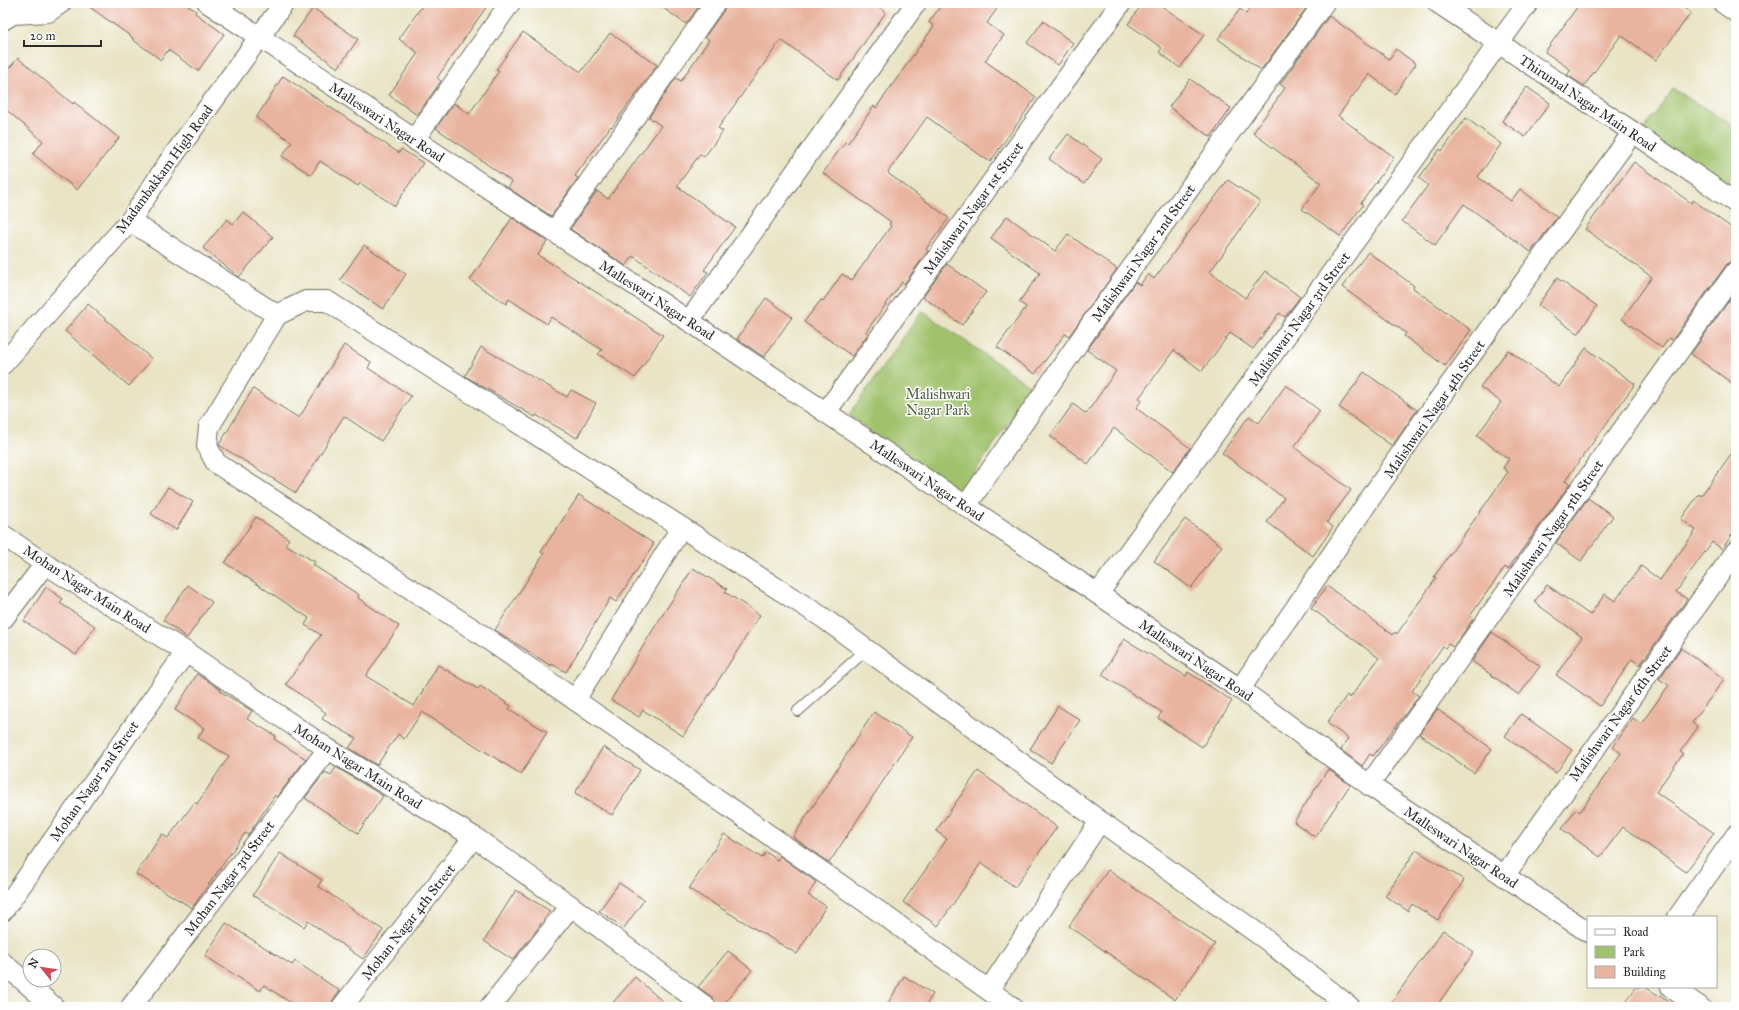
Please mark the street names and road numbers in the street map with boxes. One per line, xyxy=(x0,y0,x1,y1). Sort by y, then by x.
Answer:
street label: Thirumal Nagar Main Road xyxy=(1516,51,1659,156)
street label: Malleswari Nagar Road xyxy=(326,79,448,166)
street label: Madambakkam High Road xyxy=(112,102,217,237)
street label: Malishwari Nagar 1st Street xyxy=(920,139,1027,278)
street label: Malishwari Nagar 2nd Street xyxy=(1088,181,1199,325)
street label: Malishwari Nagar 3rd Street xyxy=(1245,249,1354,390)
street label: Malleswari Nagar Road xyxy=(596,257,718,344)
street label: Malishwari Nagar 4th Street xyxy=(1380,337,1489,481)
street label: Malleswari Nagar Road xyxy=(866,436,987,525)
street label: Malishwari Nagar 5th Street xyxy=(1500,457,1607,600)
street label: Mohan Nagar Main Road xyxy=(20,542,154,637)
street label: Malleswari Nagar Road xyxy=(1135,616,1256,705)
street label: Malishwari Nagar 6th Street xyxy=(1565,642,1675,785)
street label: Mohan Nagar 2nd Street xyxy=(46,718,142,845)
street label: Mohan Nagar Main Road xyxy=(290,720,425,813)
street label: Malleswari Nagar Road xyxy=(1400,803,1521,892)
street label: Mohan Nagar 3rd Street xyxy=(181,817,278,939)
street label: Mohan Nagar 4th Street xyxy=(358,861,459,984)

